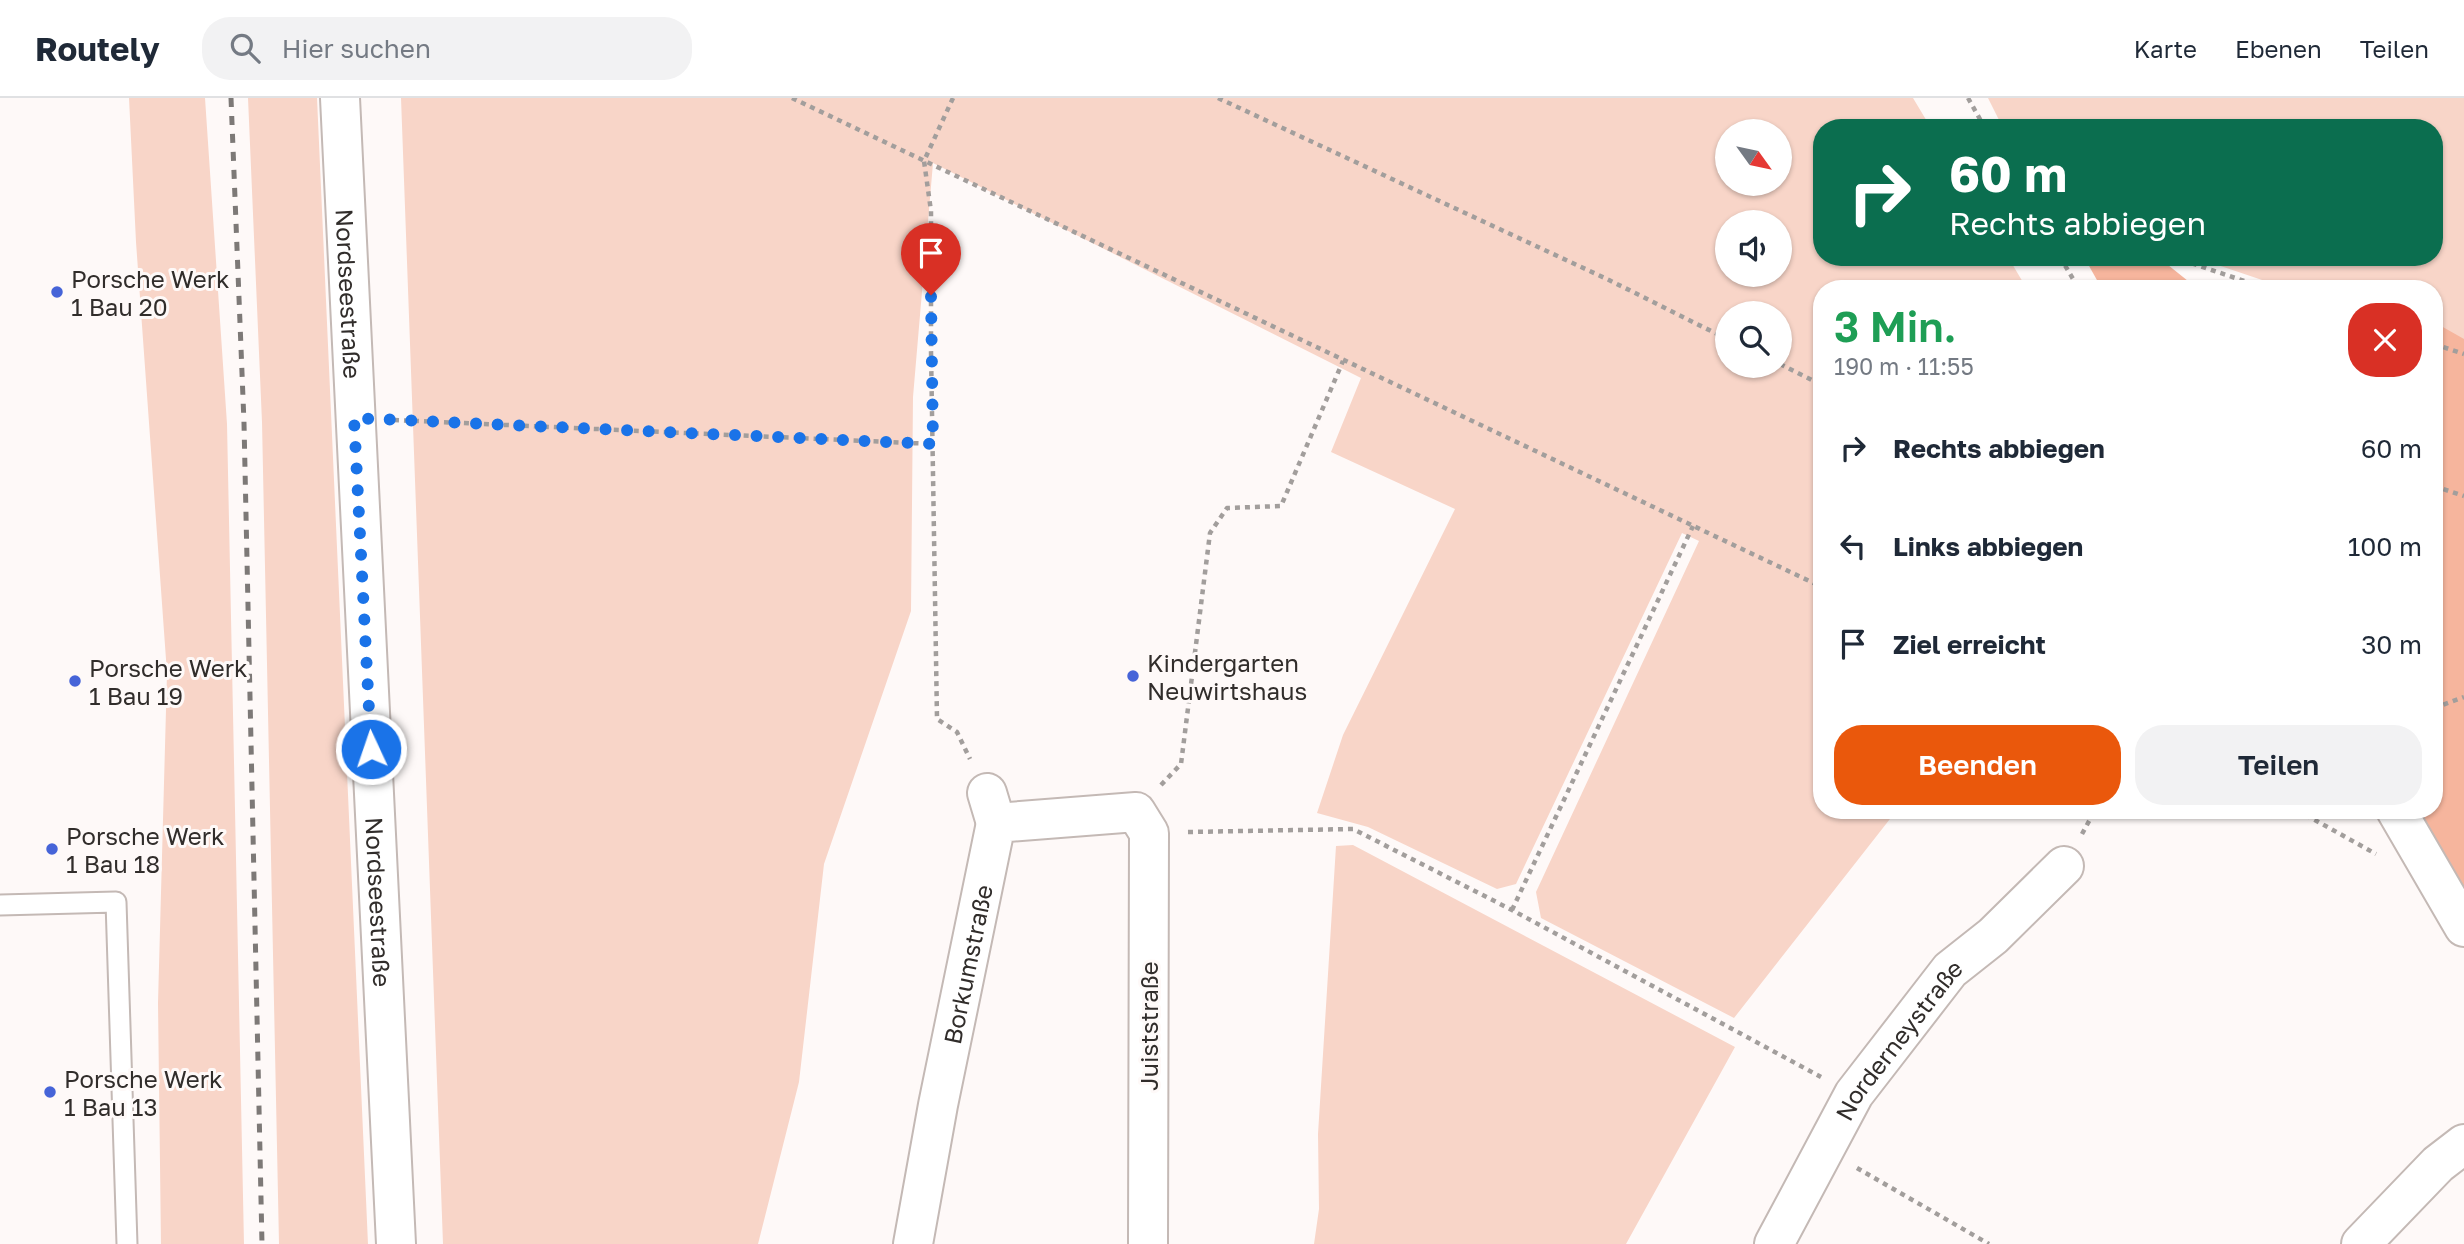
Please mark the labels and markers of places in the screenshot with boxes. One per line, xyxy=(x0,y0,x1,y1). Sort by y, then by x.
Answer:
pin xyxy=(901,223,961,295)
place label: Porsche Werk 1 Bau 20 xyxy=(71,264,230,321)
marker: Porsche Werk 1 Bau 20 xyxy=(49,284,65,300)
place label: Kindergarten Neuwirtshaus xyxy=(1147,648,1307,705)
place label: Porsche Werk 1 Bau 19 xyxy=(89,653,248,710)
marker: Kindergarten Neuwirtshaus xyxy=(1125,668,1141,684)
marker: Porsche Werk 1 Bau 19 xyxy=(67,673,83,689)
place label: Porsche Werk 1 Bau 18 xyxy=(66,821,225,878)
marker: Porsche Werk 1 Bau 18 xyxy=(44,841,60,857)
place label: Porsche Werk 1 Bau 13 xyxy=(64,1064,223,1121)
marker: Porsche Werk 1 Bau 13 xyxy=(42,1084,58,1100)

